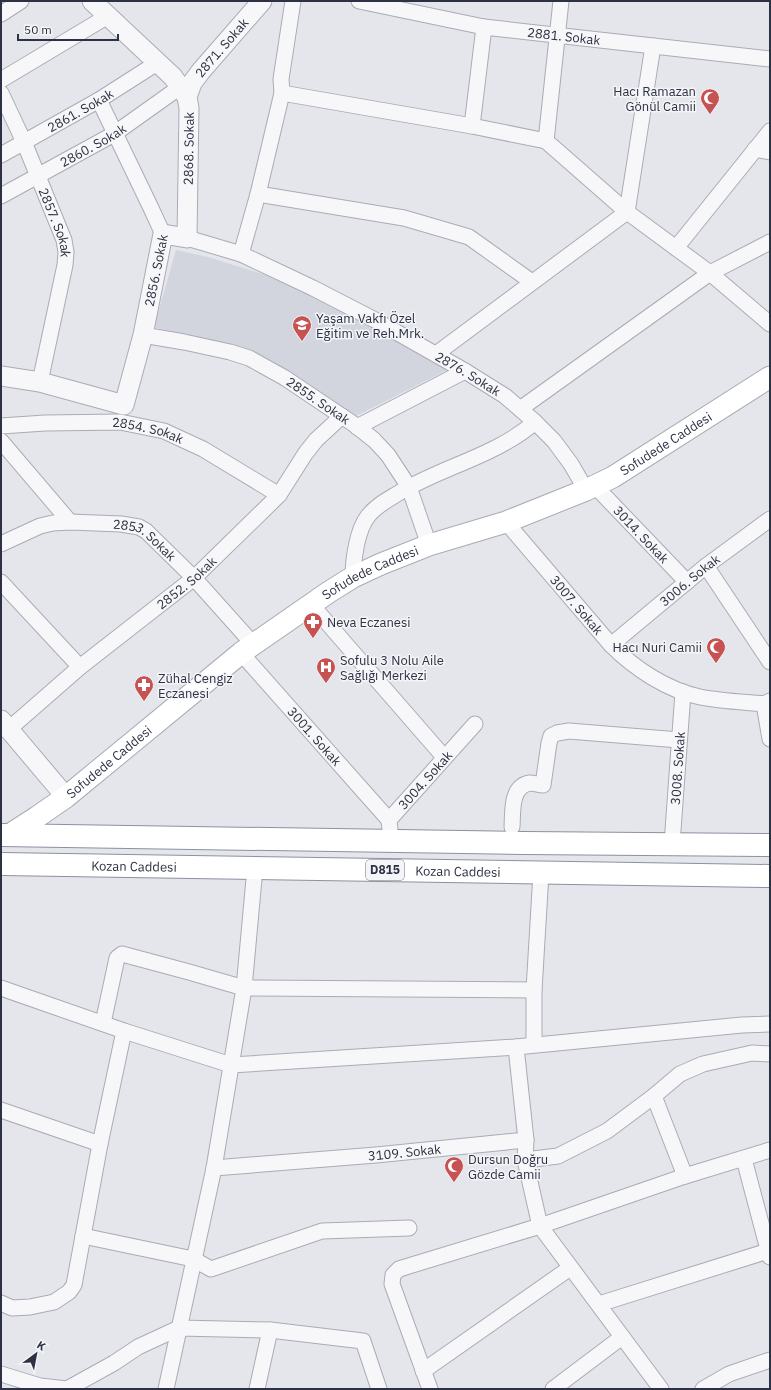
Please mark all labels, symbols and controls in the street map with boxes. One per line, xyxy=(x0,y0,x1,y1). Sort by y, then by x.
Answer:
street label: 2871. Sokak xyxy=(191,15,252,81)
scale bar xyxy=(18,16,118,42)
text: 50 m xyxy=(24,22,52,37)
street label: 2881. Sokak xyxy=(526,24,601,49)
place label: Hacı Ramazan Gönül Camii xyxy=(613,83,696,115)
street label: 2861. Sokak xyxy=(44,85,117,136)
mosque icon: Hacı Ramazan Gönül Camii xyxy=(699,87,721,115)
street label: 2868. Sokak xyxy=(180,111,198,185)
street label: 2860. Sokak xyxy=(57,120,130,171)
street label: 2857. Sokak xyxy=(35,185,74,258)
street label: 2856. Sokak xyxy=(141,233,172,308)
place label: Yaşam Vakfı Özel Eğitim ve Reh.Mrk. xyxy=(316,310,424,342)
school or university icon: Yaşam Vakfı Özel Eğitim ve Reh.Mrk. xyxy=(291,314,313,342)
street label: 2876. Sokak xyxy=(432,348,504,400)
street label: 2855. Sokak xyxy=(283,373,353,428)
street label: Sofudede Caddesi xyxy=(617,408,715,479)
street label: 2854. Sokak xyxy=(112,414,186,448)
street label: 3014. Sokak xyxy=(609,502,673,567)
street label: 2853. Sokak xyxy=(113,516,180,565)
street label: Sofudede Caddesi xyxy=(319,542,421,603)
street label: 3006. Sokak xyxy=(656,551,724,610)
street label: 2852. Sokak xyxy=(153,553,220,613)
street label: 3007. Sokak xyxy=(546,572,607,639)
pharmacy icon: Neva Eczanesi xyxy=(302,611,324,639)
place label: Neva Eczanesi xyxy=(327,614,411,631)
mosque icon: Hacı Nuri Camii xyxy=(705,636,727,664)
place label: Hacı Nuri Camii xyxy=(612,639,702,656)
place label: Sofulu 3 Nolu Aile Sağlığı Merkezi xyxy=(340,652,444,684)
hospital icon: Sofulu 3 Nolu Aile Sağlığı Merkezi xyxy=(315,656,337,684)
place label: Zühal Cengiz Eczanesi xyxy=(158,670,233,702)
pharmacy icon: Zühal Cengiz Eczanesi xyxy=(133,674,155,702)
street label: 3001. Sokak xyxy=(284,703,345,770)
street label: Sofudede Caddesi xyxy=(63,722,155,802)
street label: 3008. Sokak xyxy=(667,731,689,805)
street label: 3004. Sokak xyxy=(395,747,456,813)
street label: Kozan Caddesi xyxy=(91,857,177,876)
road number: D815 xyxy=(366,860,404,880)
street label: Kozan Caddesi xyxy=(415,862,501,881)
street label: 3109. Sokak xyxy=(367,1141,442,1165)
place label: Dursun Doğru Gözde Camii xyxy=(468,1151,548,1183)
mosque icon: Dursun Doğru Gözde Camii xyxy=(443,1155,465,1183)
north arrow xyxy=(16,1334,56,1374)
text: K xyxy=(34,1338,49,1354)

